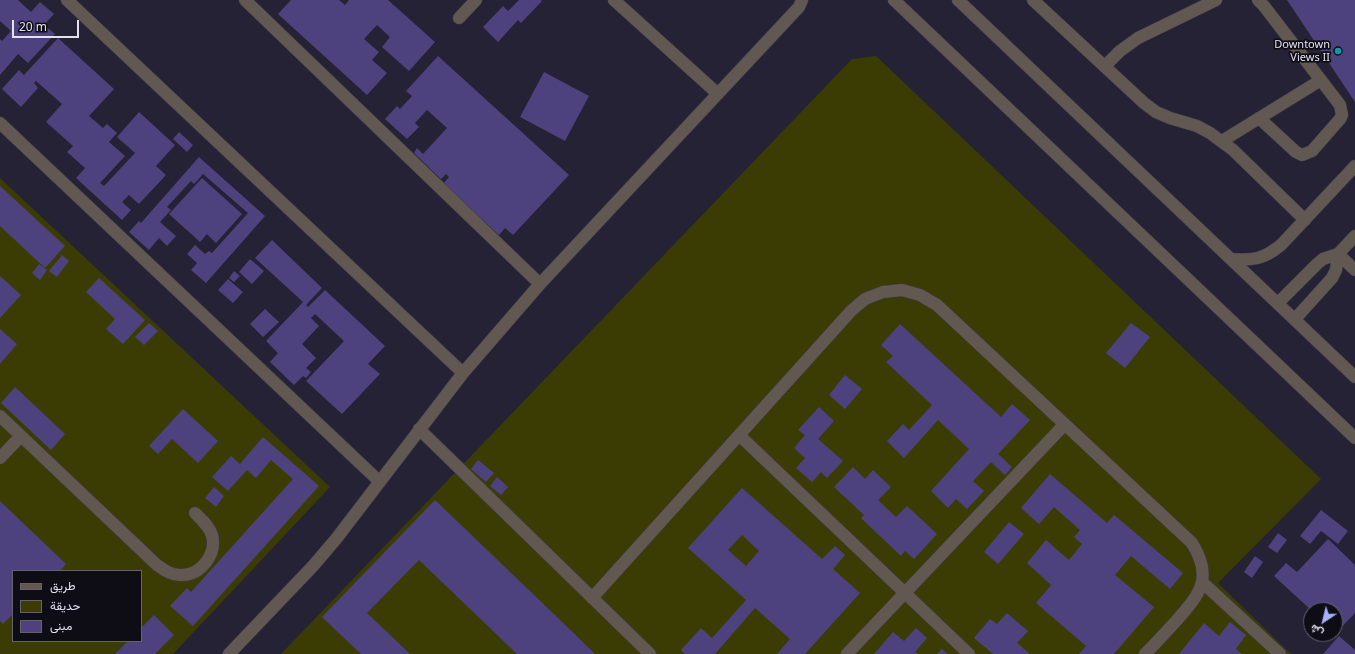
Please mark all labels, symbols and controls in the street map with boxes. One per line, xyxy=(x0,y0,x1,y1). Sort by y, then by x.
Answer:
scale bar xyxy=(14,12,81,38)
text: 20 m xyxy=(19,18,47,35)
place label: Downtown Views II xyxy=(1274,38,1330,64)
marker: Downtown Views II xyxy=(1333,46,1343,56)
legend xyxy=(12,570,142,642)
text: طريق xyxy=(50,577,75,594)
text: حديقة xyxy=(50,597,80,614)
north arrow xyxy=(1303,602,1343,642)
text: مبنى xyxy=(50,617,72,634)
text: ش xyxy=(1307,621,1326,641)

